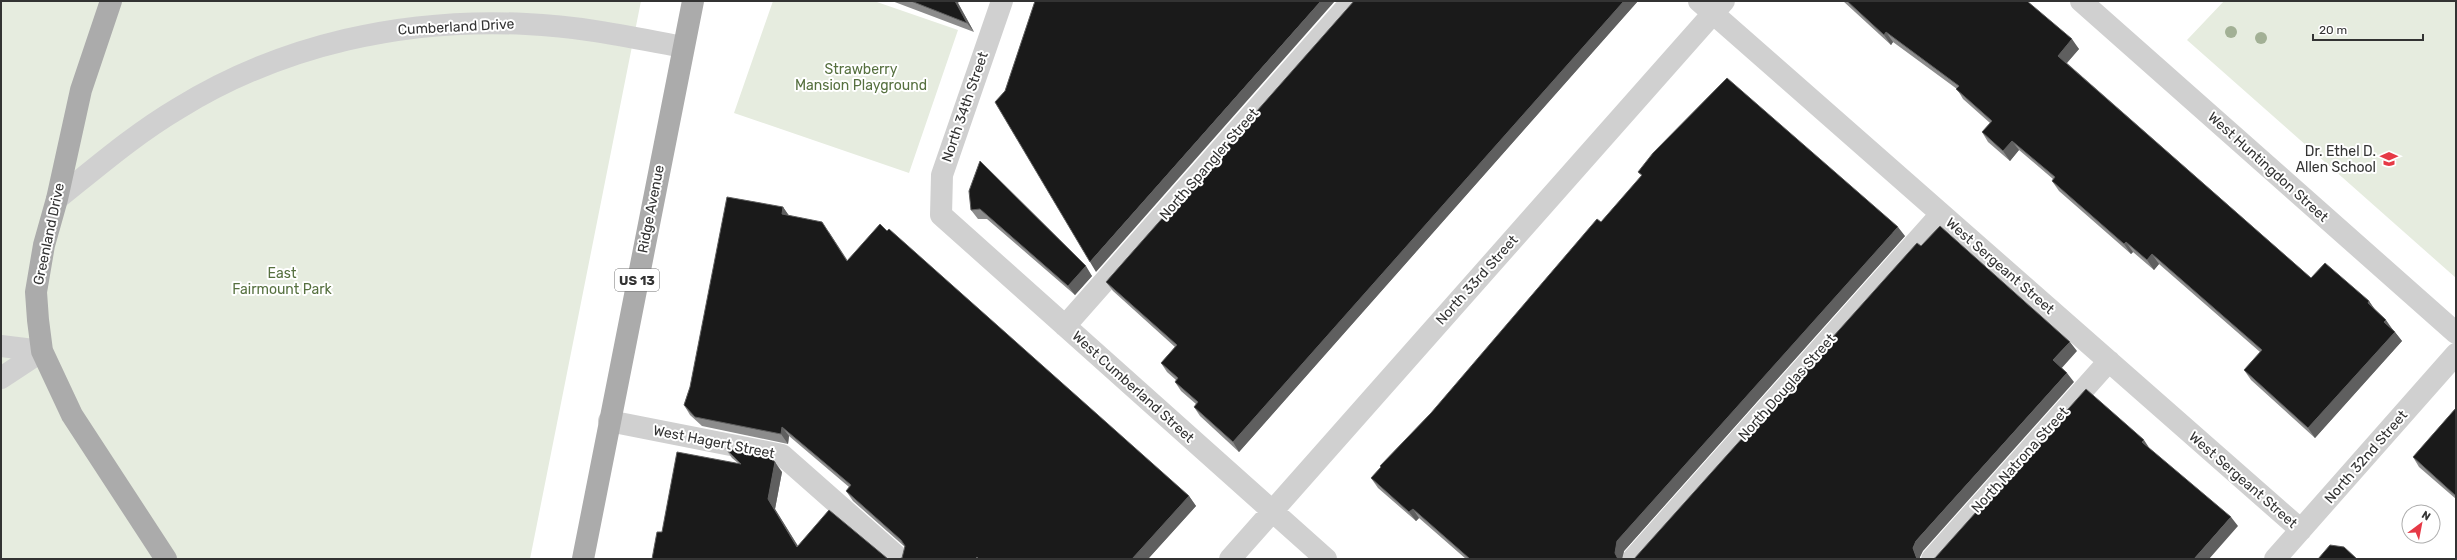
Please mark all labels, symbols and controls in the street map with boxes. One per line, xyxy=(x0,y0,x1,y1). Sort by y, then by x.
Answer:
street label: Cumberland Drive xyxy=(397,15,515,39)
scale bar xyxy=(2313,16,2423,42)
text: 20 m xyxy=(2319,23,2347,37)
street label: North 34th Street xyxy=(938,49,992,164)
park label: Strawberry Mansion Playground xyxy=(795,61,927,94)
street label: North Spangler Street xyxy=(1156,104,1262,223)
street label: West Huntingdon Street xyxy=(2204,108,2332,226)
place label: Dr. Ethel D. Allen School xyxy=(2296,143,2376,176)
school or university icon: Dr. Ethel D. Allen School xyxy=(2379,149,2399,169)
street label: Ridge Avenue xyxy=(634,163,668,254)
street label: Greenland Drive xyxy=(30,181,68,287)
street label: West Sergeant Street xyxy=(1942,214,2058,318)
street label: North 33rd Street xyxy=(1432,231,1522,328)
park label: East Fairmount Park xyxy=(232,265,333,298)
road number: US 13 xyxy=(615,269,659,291)
street label: West Cumberland Street xyxy=(1068,328,1198,447)
street label: North Douglas Street xyxy=(1735,330,1840,444)
street label: North Natrona Street xyxy=(1968,403,2072,516)
street label: North 32nd Street xyxy=(2321,407,2411,507)
street label: West Hagert Street xyxy=(652,422,777,462)
street label: West Sergeant Street xyxy=(2185,428,2301,532)
north arrow xyxy=(2401,504,2441,544)
text: N xyxy=(2419,508,2433,524)

